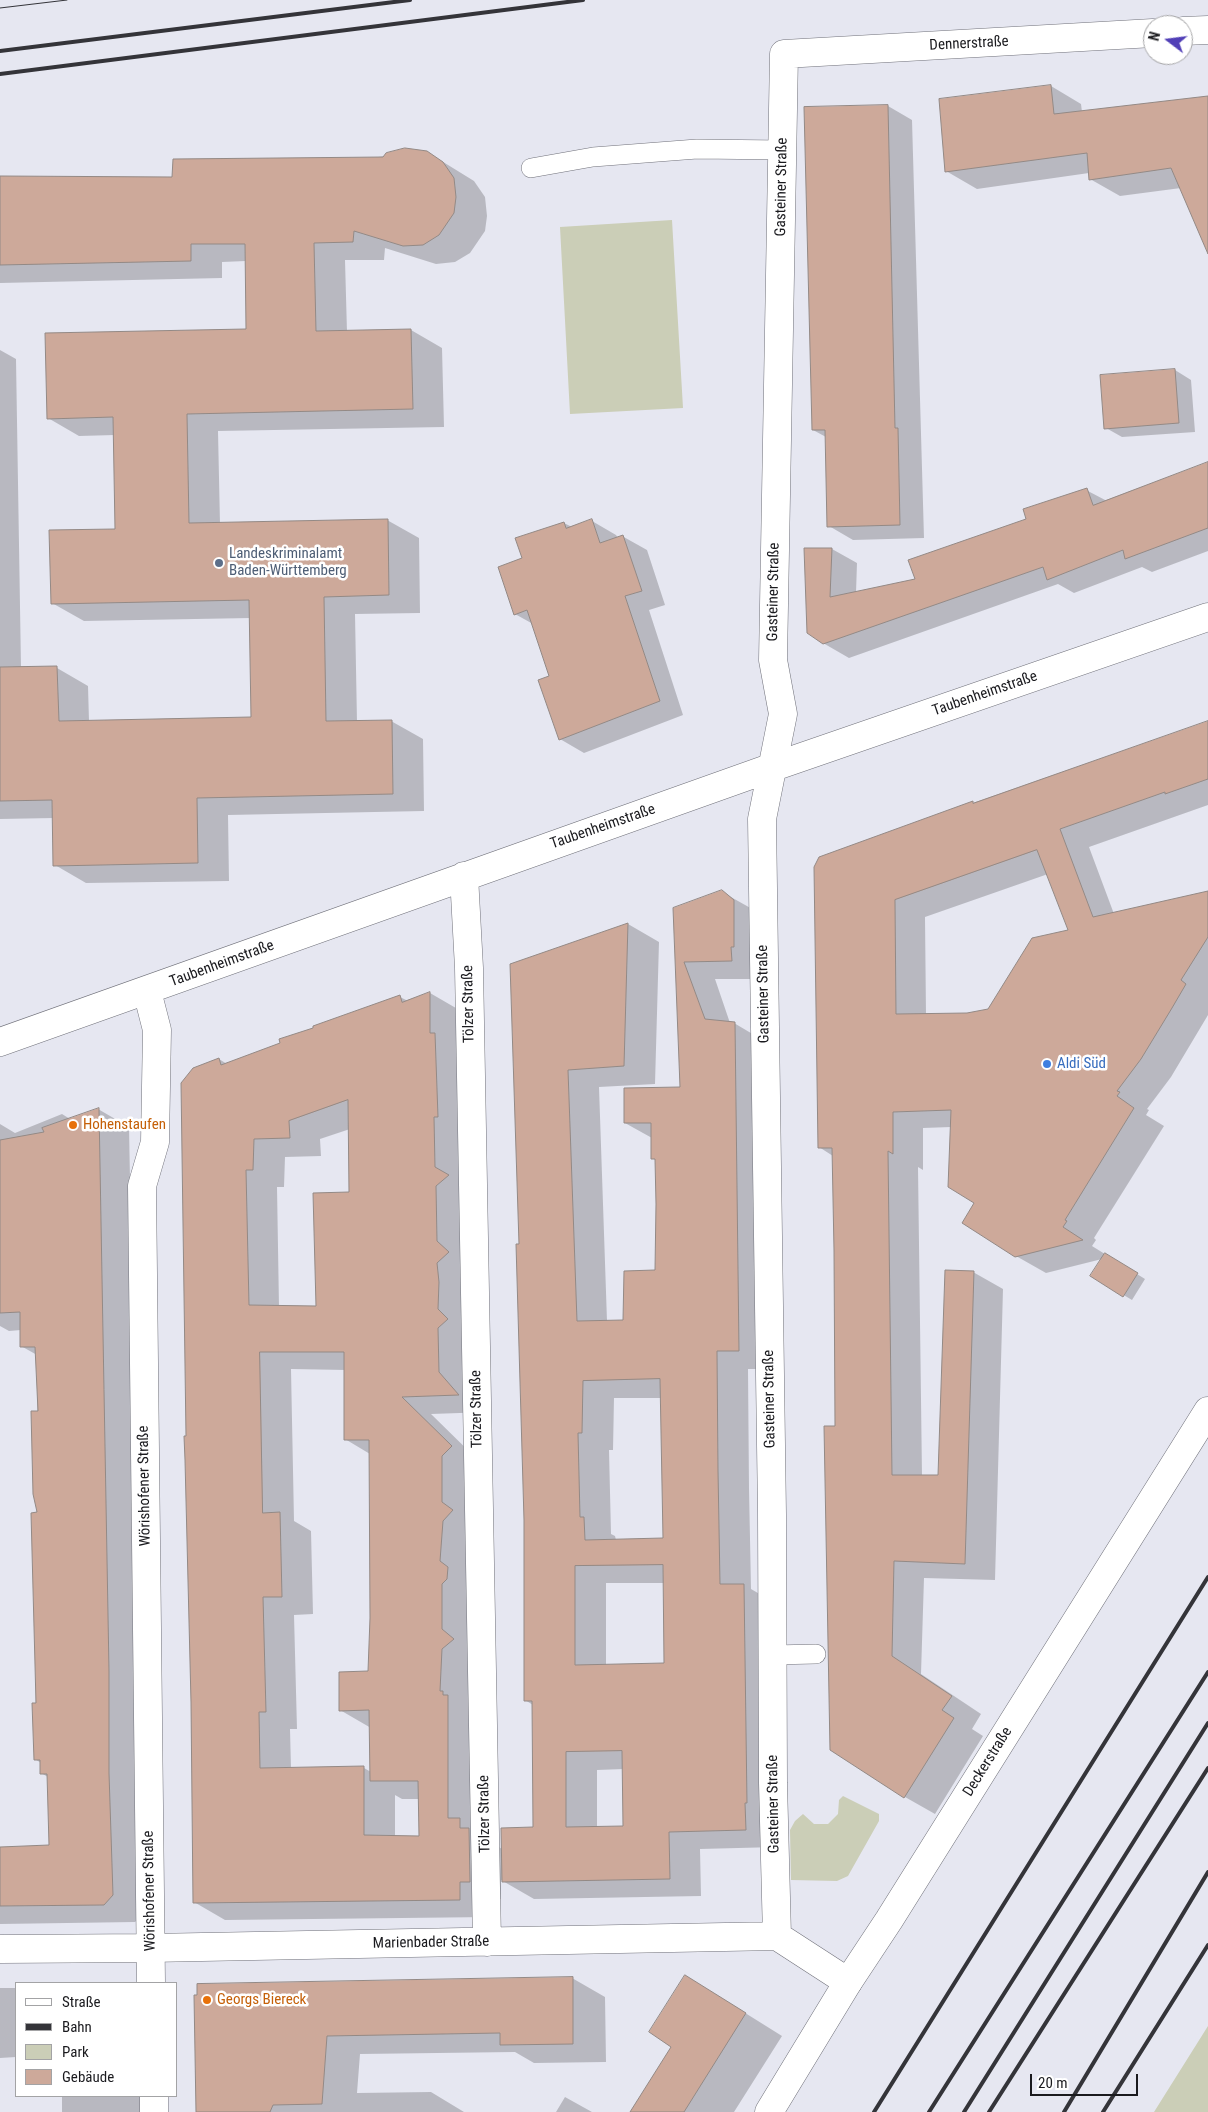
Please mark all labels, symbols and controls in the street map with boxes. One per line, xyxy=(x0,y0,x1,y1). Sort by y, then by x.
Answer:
north arrow xyxy=(1143,15,1193,65)
text: N xyxy=(1146,30,1163,43)
street label: Dennerstraße xyxy=(929,33,1009,55)
street label: Gasteiner Straße xyxy=(772,138,792,236)
street label: Gasteiner Straße xyxy=(764,543,784,641)
place label: Landeskriminalamt Baden-Württemberg xyxy=(229,545,347,580)
marker: Landeskriminalamt Baden-Württemberg xyxy=(213,557,225,569)
street label: Taubenheimstraße xyxy=(930,668,1040,720)
street label: Taubenheimstraße xyxy=(548,801,658,853)
street label: Taubenheimstraße xyxy=(167,937,277,991)
street label: Gasteiner Straße xyxy=(754,945,774,1043)
street label: Tölzer Straße xyxy=(459,965,479,1043)
place label: Aldi Süd xyxy=(1057,1055,1106,1073)
marker: Aldi Süd xyxy=(1041,1058,1053,1070)
place label: Hohenstaufen xyxy=(83,1116,166,1134)
marker: Hohenstaufen xyxy=(67,1119,79,1131)
street label: Gasteiner Straße xyxy=(760,1350,780,1448)
street label: Tölzer Straße xyxy=(467,1370,487,1448)
street label: Wörishofener Straße xyxy=(135,1425,155,1547)
street label: Deckerstraße xyxy=(960,1724,1016,1800)
street label: Gasteiner Straße xyxy=(764,1755,784,1853)
street label: Tölzer Straße xyxy=(475,1775,495,1853)
street label: Wörishofener Straße xyxy=(140,1830,160,1952)
street label: Marienbader Straße xyxy=(373,1933,489,1953)
legend xyxy=(15,1982,178,2097)
place label: Georgs Biereck xyxy=(217,1991,306,2009)
text: Straße xyxy=(62,1993,101,2011)
marker: Georgs Biereck xyxy=(201,1994,213,2006)
text: Bahn xyxy=(62,2018,92,2036)
text: Park xyxy=(62,2043,89,2061)
scale bar xyxy=(1033,2064,1140,2096)
text: Gebäude xyxy=(62,2068,114,2086)
text: 20 m xyxy=(1038,2074,1068,2092)

